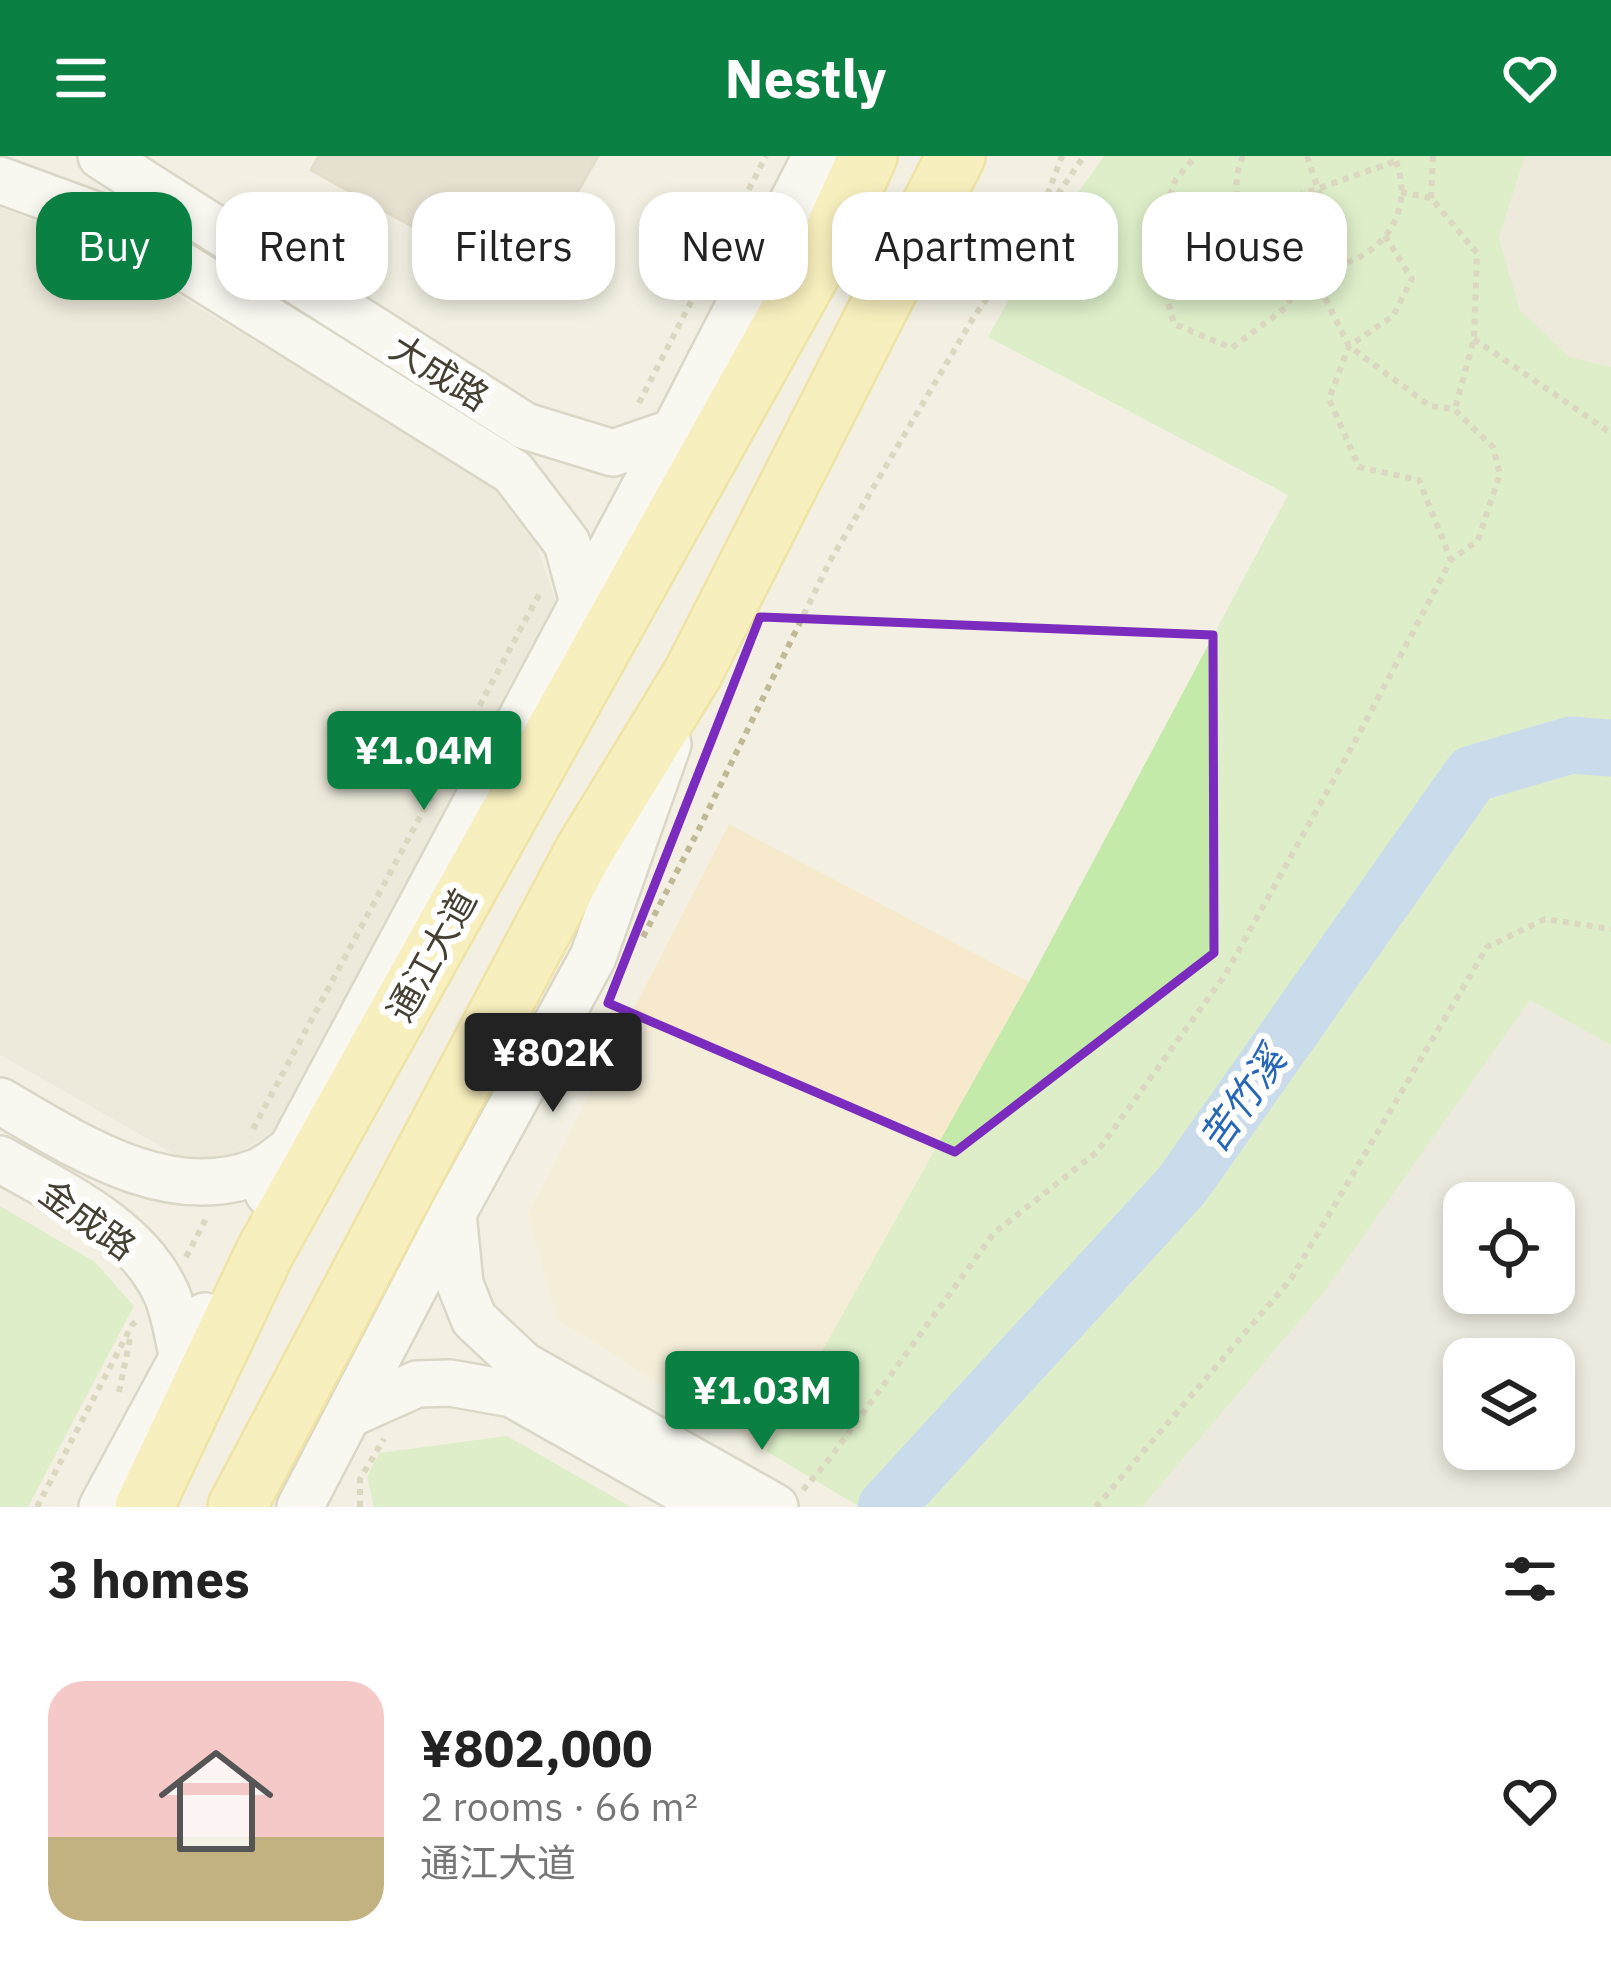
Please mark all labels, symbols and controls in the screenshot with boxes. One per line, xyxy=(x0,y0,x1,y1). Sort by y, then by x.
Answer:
text: Nestly xyxy=(725,43,886,113)
icon: menu xyxy=(48,45,114,111)
icon: heart xyxy=(1497,45,1563,111)
chip: Buy xyxy=(36,192,192,300)
chip: Rent xyxy=(216,192,388,300)
chip: Filters xyxy=(412,192,615,300)
chip: New xyxy=(639,192,808,300)
chip: Apartment xyxy=(832,192,1118,300)
chip: House xyxy=(1142,192,1347,300)
street label: 大成路 xyxy=(382,323,498,421)
pin: ¥1.04M xyxy=(326,711,522,813)
text: ¥1.04M xyxy=(354,724,494,775)
street label: 通江大道 xyxy=(376,881,486,1029)
pin: ¥802K xyxy=(469,1013,637,1115)
text: ¥802K xyxy=(492,1026,614,1077)
water label: 苦竹溪 xyxy=(1188,1033,1299,1162)
street label: 金成路 xyxy=(30,1168,146,1270)
map controls xyxy=(1443,1182,1575,1470)
button: locate xyxy=(1443,1182,1575,1314)
button: layers xyxy=(1443,1338,1575,1470)
pin: ¥1.03M xyxy=(664,1351,860,1453)
text: ¥1.03M xyxy=(692,1364,832,1415)
text: 3 homes xyxy=(48,1546,250,1612)
icon: filters xyxy=(1497,1546,1563,1612)
text: ¥802,000 xyxy=(420,1715,653,1781)
icon: home xyxy=(144,1729,288,1873)
icon: heart xyxy=(1497,1768,1563,1834)
text: 2 rooms · 66 m² xyxy=(420,1781,698,1832)
text: 通江大道 xyxy=(420,1837,576,1888)

